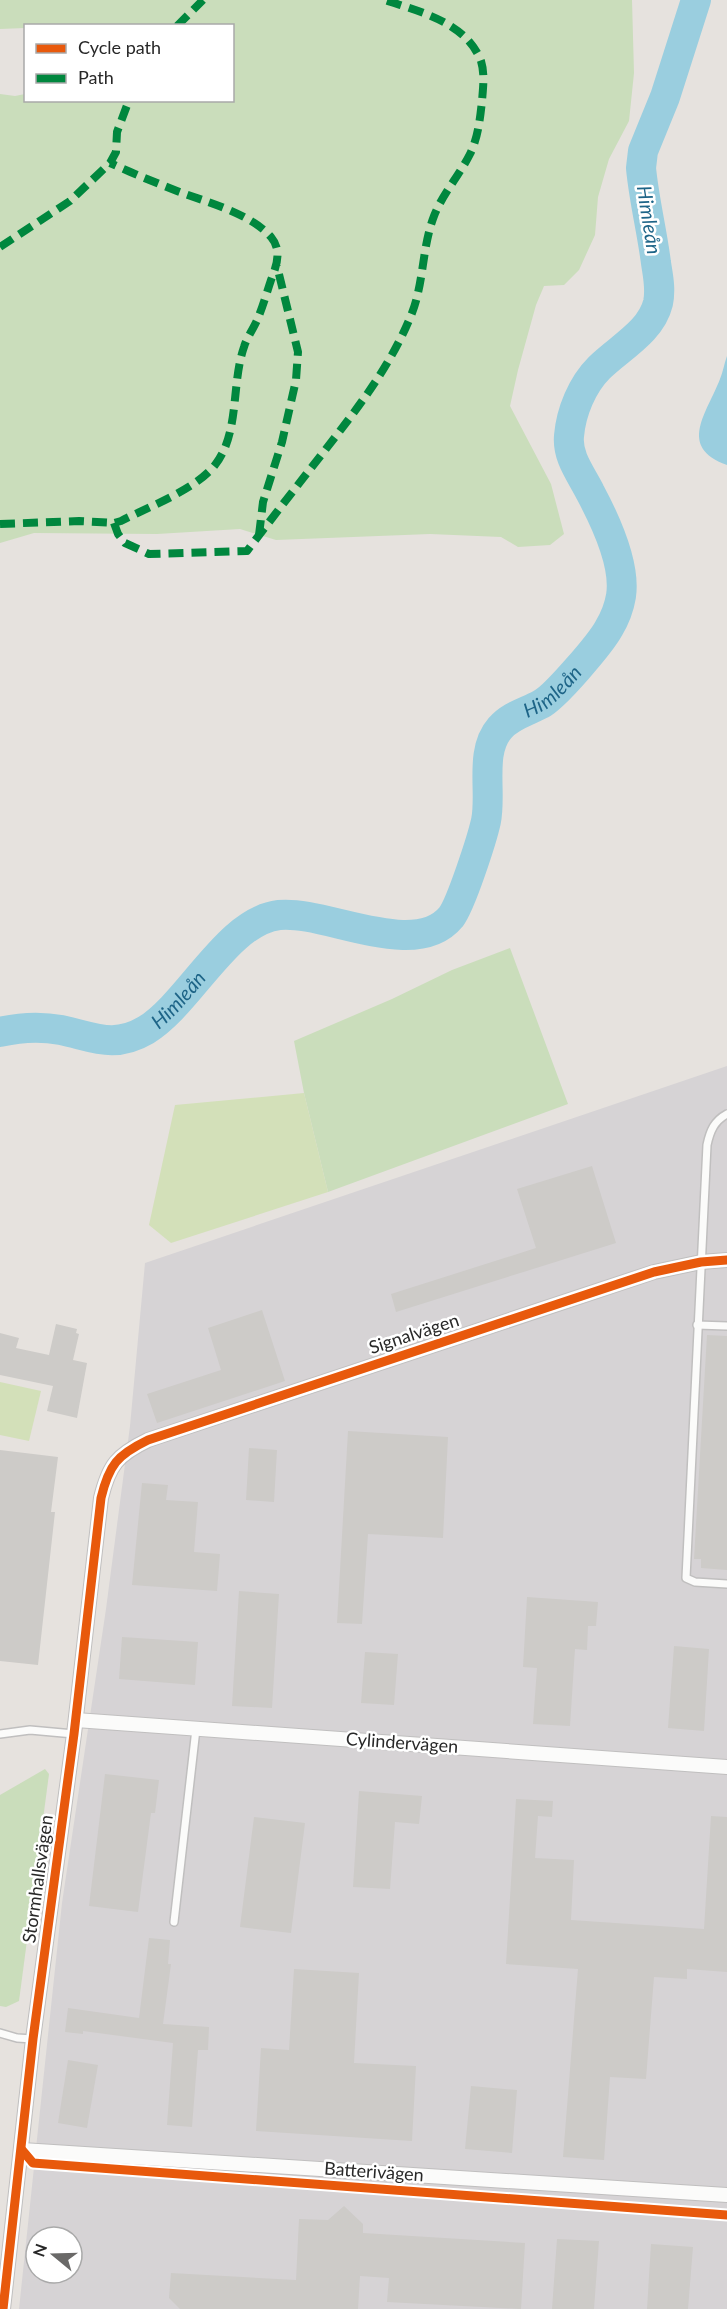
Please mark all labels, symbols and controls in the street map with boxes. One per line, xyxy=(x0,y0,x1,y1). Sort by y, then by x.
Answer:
legend xyxy=(24,24,234,102)
text: Cycle path xyxy=(78,36,161,58)
text: Path xyxy=(78,66,114,88)
water label: Himleån xyxy=(633,184,667,256)
water label: Himleån xyxy=(519,660,586,722)
water label: Himleån xyxy=(146,966,210,1033)
street label: Signalvägen xyxy=(366,1308,462,1358)
street label: Cylindervägen xyxy=(345,1727,459,1757)
street label: Stormhallsvägen xyxy=(17,1813,57,1944)
street label: Batterivägen xyxy=(324,2157,425,2185)
north arrow xyxy=(24,2225,84,2285)
text: N xyxy=(28,2241,50,2259)

